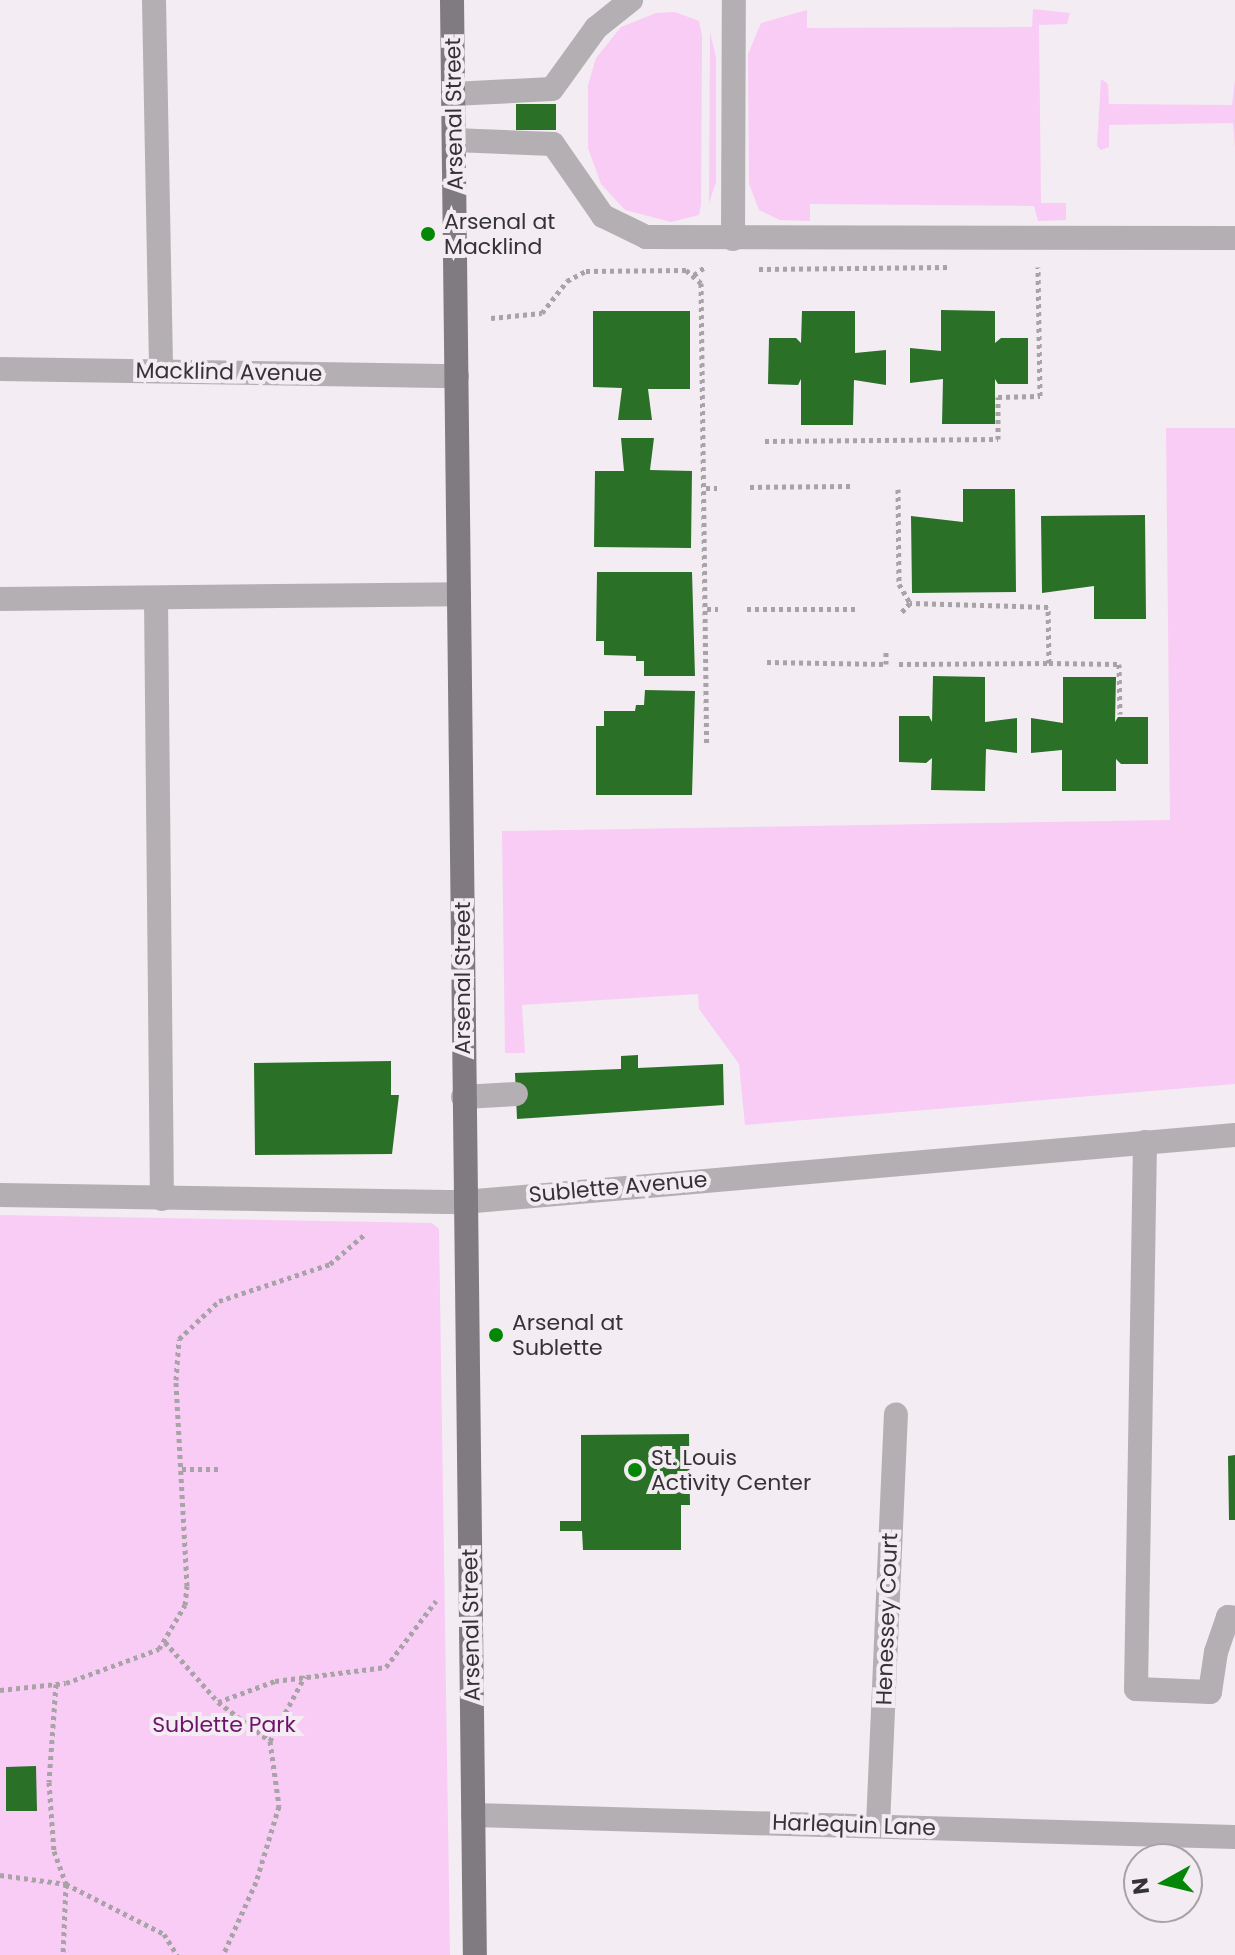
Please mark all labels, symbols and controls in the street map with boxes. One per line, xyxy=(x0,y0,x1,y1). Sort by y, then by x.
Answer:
street label: Arsenal Street xyxy=(439,37,469,191)
place label: Arsenal at Macklind xyxy=(444,208,555,260)
marker: Arsenal at Macklind xyxy=(419,225,437,243)
street label: Macklind Avenue xyxy=(135,357,323,387)
street label: Arsenal Street xyxy=(450,902,476,1054)
street label: Sublette Avenue xyxy=(528,1166,708,1208)
place label: Arsenal at Sublette xyxy=(512,1309,623,1360)
marker: Arsenal at Sublette xyxy=(487,1326,505,1344)
place label: St. Louis Activity Center xyxy=(651,1444,811,1496)
marker: St. Louis Activity Center xyxy=(626,1461,644,1479)
street label: Henessey Court xyxy=(871,1532,903,1706)
street label: Arsenal Street xyxy=(456,1548,486,1702)
park label: Sublette Park xyxy=(152,1712,296,1738)
street label: Harlequin Lane xyxy=(772,1809,936,1841)
north arrow xyxy=(1123,1843,1203,1923)
text: N xyxy=(1124,1876,1157,1896)

